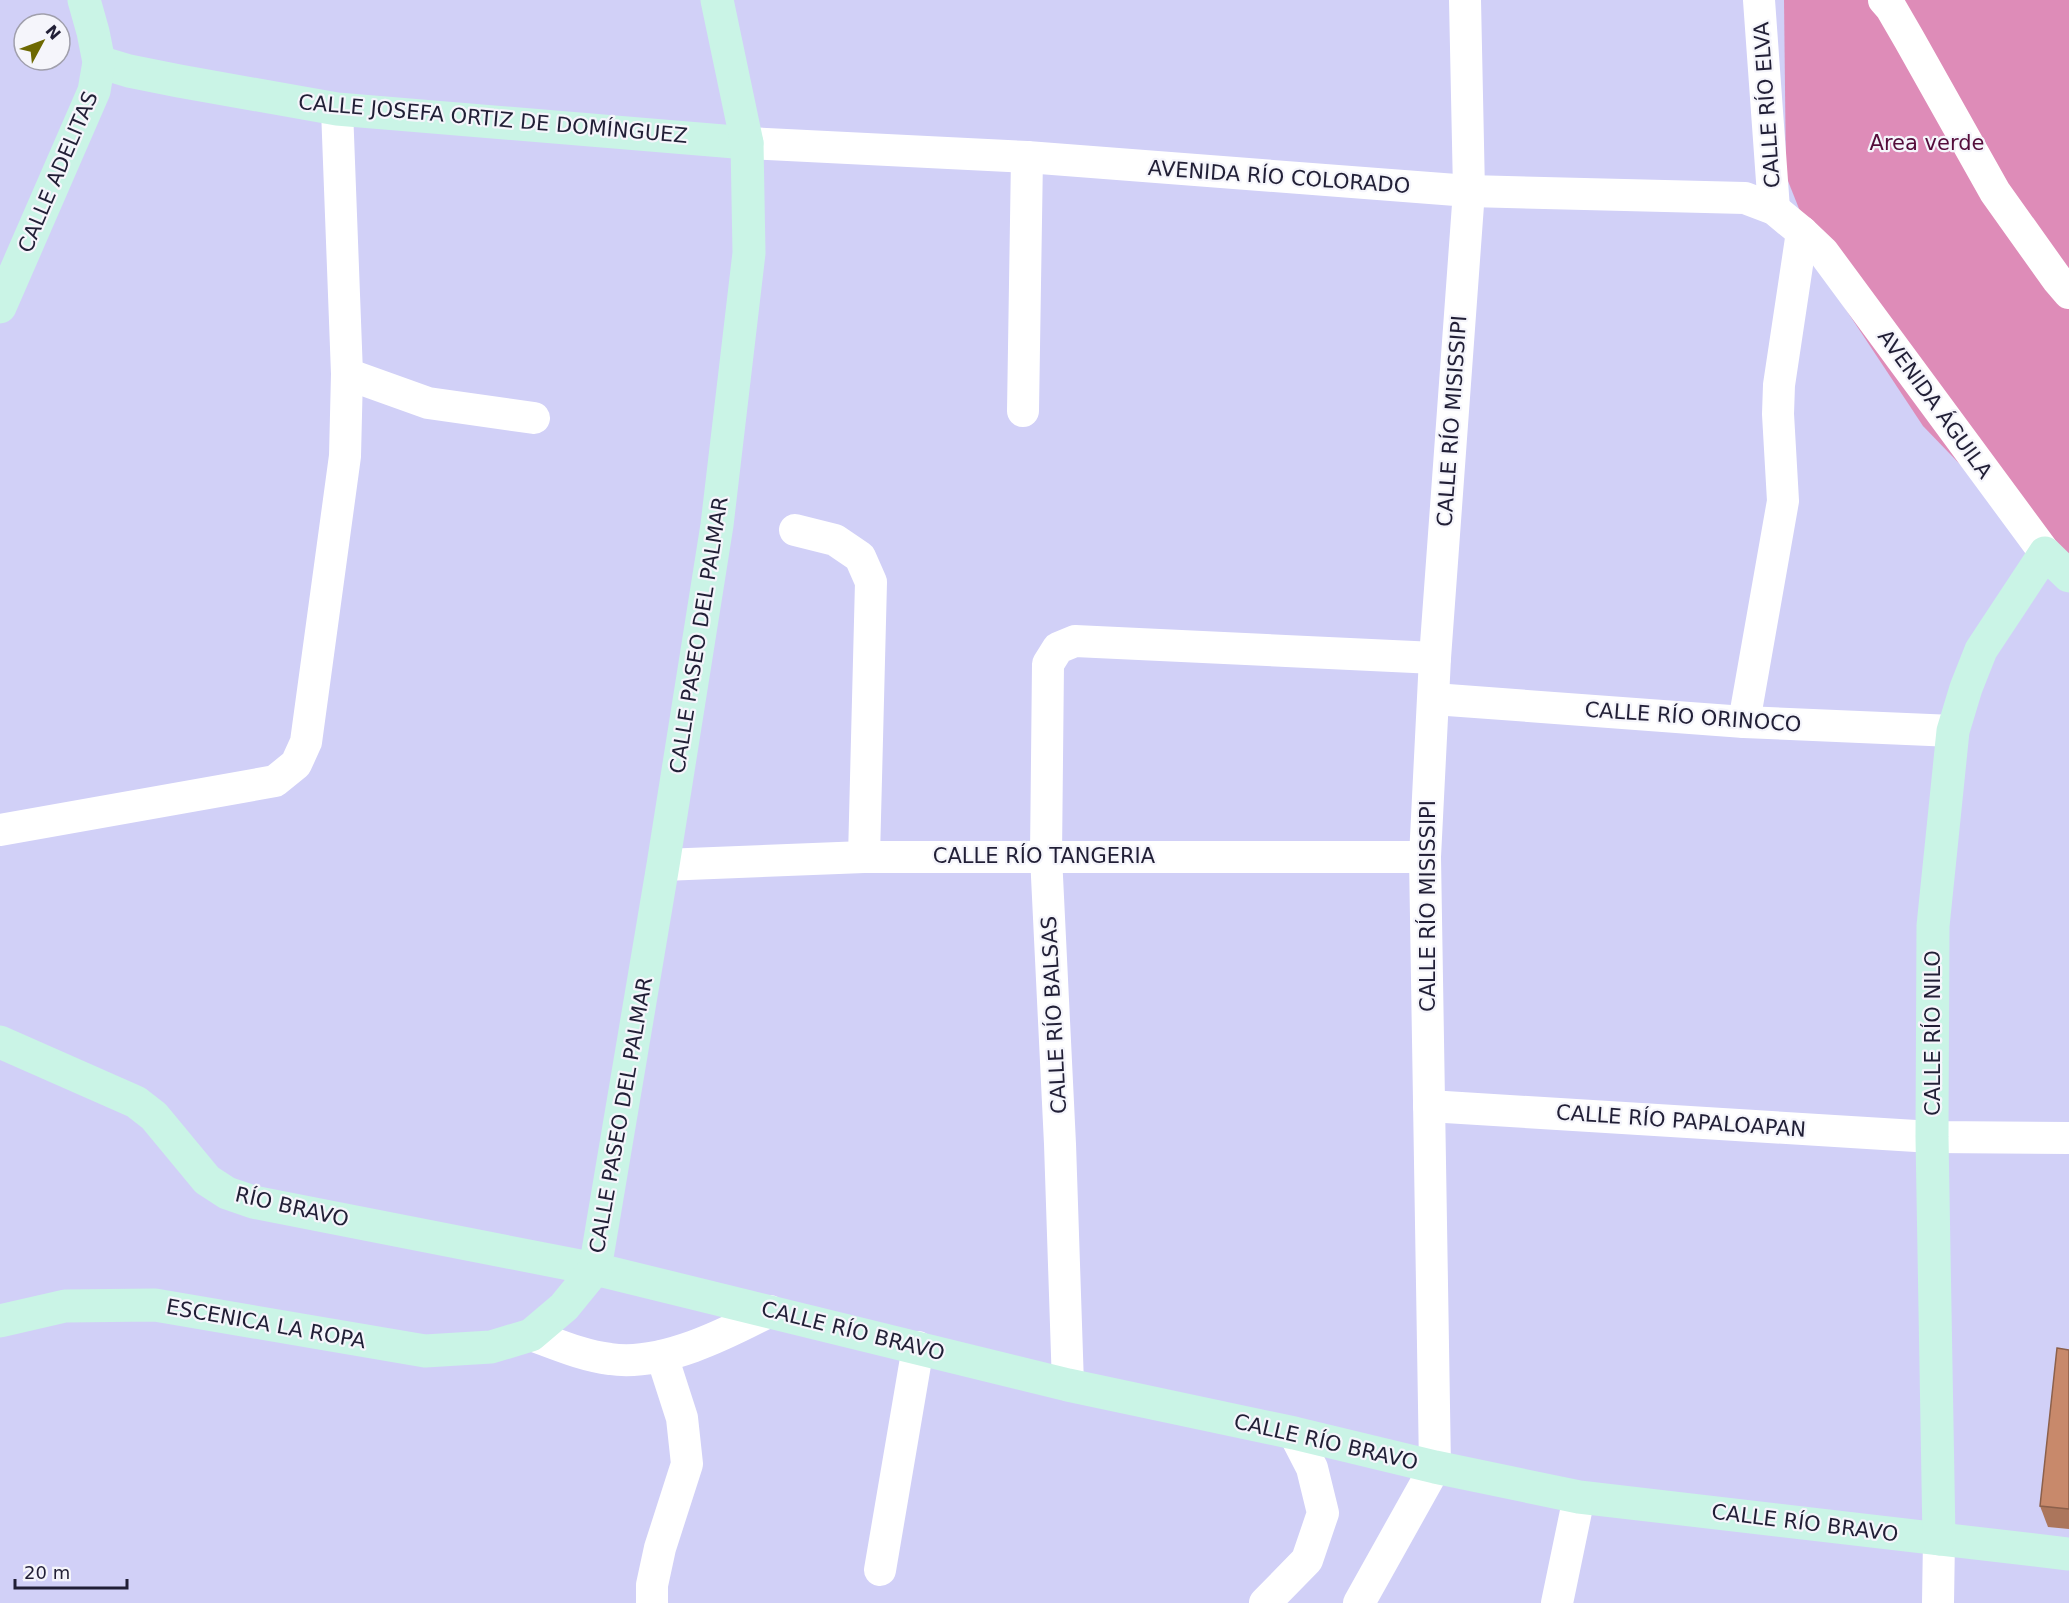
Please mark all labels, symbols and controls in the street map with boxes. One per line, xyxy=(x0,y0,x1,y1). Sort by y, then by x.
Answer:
north arrow xyxy=(12,12,72,72)
text: N xyxy=(41,21,65,44)
street label: CALLE RÍO ELVA xyxy=(1748,21,1785,189)
street label: CALLE ADELITAS xyxy=(13,88,103,256)
street label: CALLE JOSEFA ORTIZ DE DOMÍNGUEZ xyxy=(297,89,689,148)
park label: Area verde xyxy=(1870,131,1984,155)
street label: AVENIDA RÍO COLORADO xyxy=(1147,155,1411,198)
street label: CALLE RÍO MISISSIPI xyxy=(1432,314,1471,528)
street label: AVENIDA ÁGUILA xyxy=(1873,324,1998,483)
street label: CALLE PASEO DEL PALMAR xyxy=(665,495,733,775)
street label: CALLE RÍO ORINOCO xyxy=(1584,696,1802,737)
street label: CALLE RÍO MISISSIPI xyxy=(1415,800,1440,1012)
street label: CALLE RÍO TANGERIA xyxy=(933,843,1156,868)
street label: CALLE RÍO BALSAS xyxy=(1036,915,1071,1115)
street label: CALLE RÍO NILO xyxy=(1920,950,1945,1116)
street label: CALLE PASEO DEL PALMAR xyxy=(585,975,657,1255)
street label: CALLE RÍO PAPALOAPAN xyxy=(1555,1099,1807,1142)
street label: RÍO BRAVO xyxy=(233,1181,351,1232)
street label: ESCENICA LA ROPA xyxy=(164,1295,368,1353)
street label: CALLE RÍO BRAVO xyxy=(759,1296,947,1365)
street label: CALLE RÍO BRAVO xyxy=(1232,1408,1421,1475)
street label: CALLE RÍO BRAVO xyxy=(1710,1499,1900,1546)
scale bar xyxy=(15,1552,128,1590)
text: 20 m xyxy=(24,1562,70,1583)

